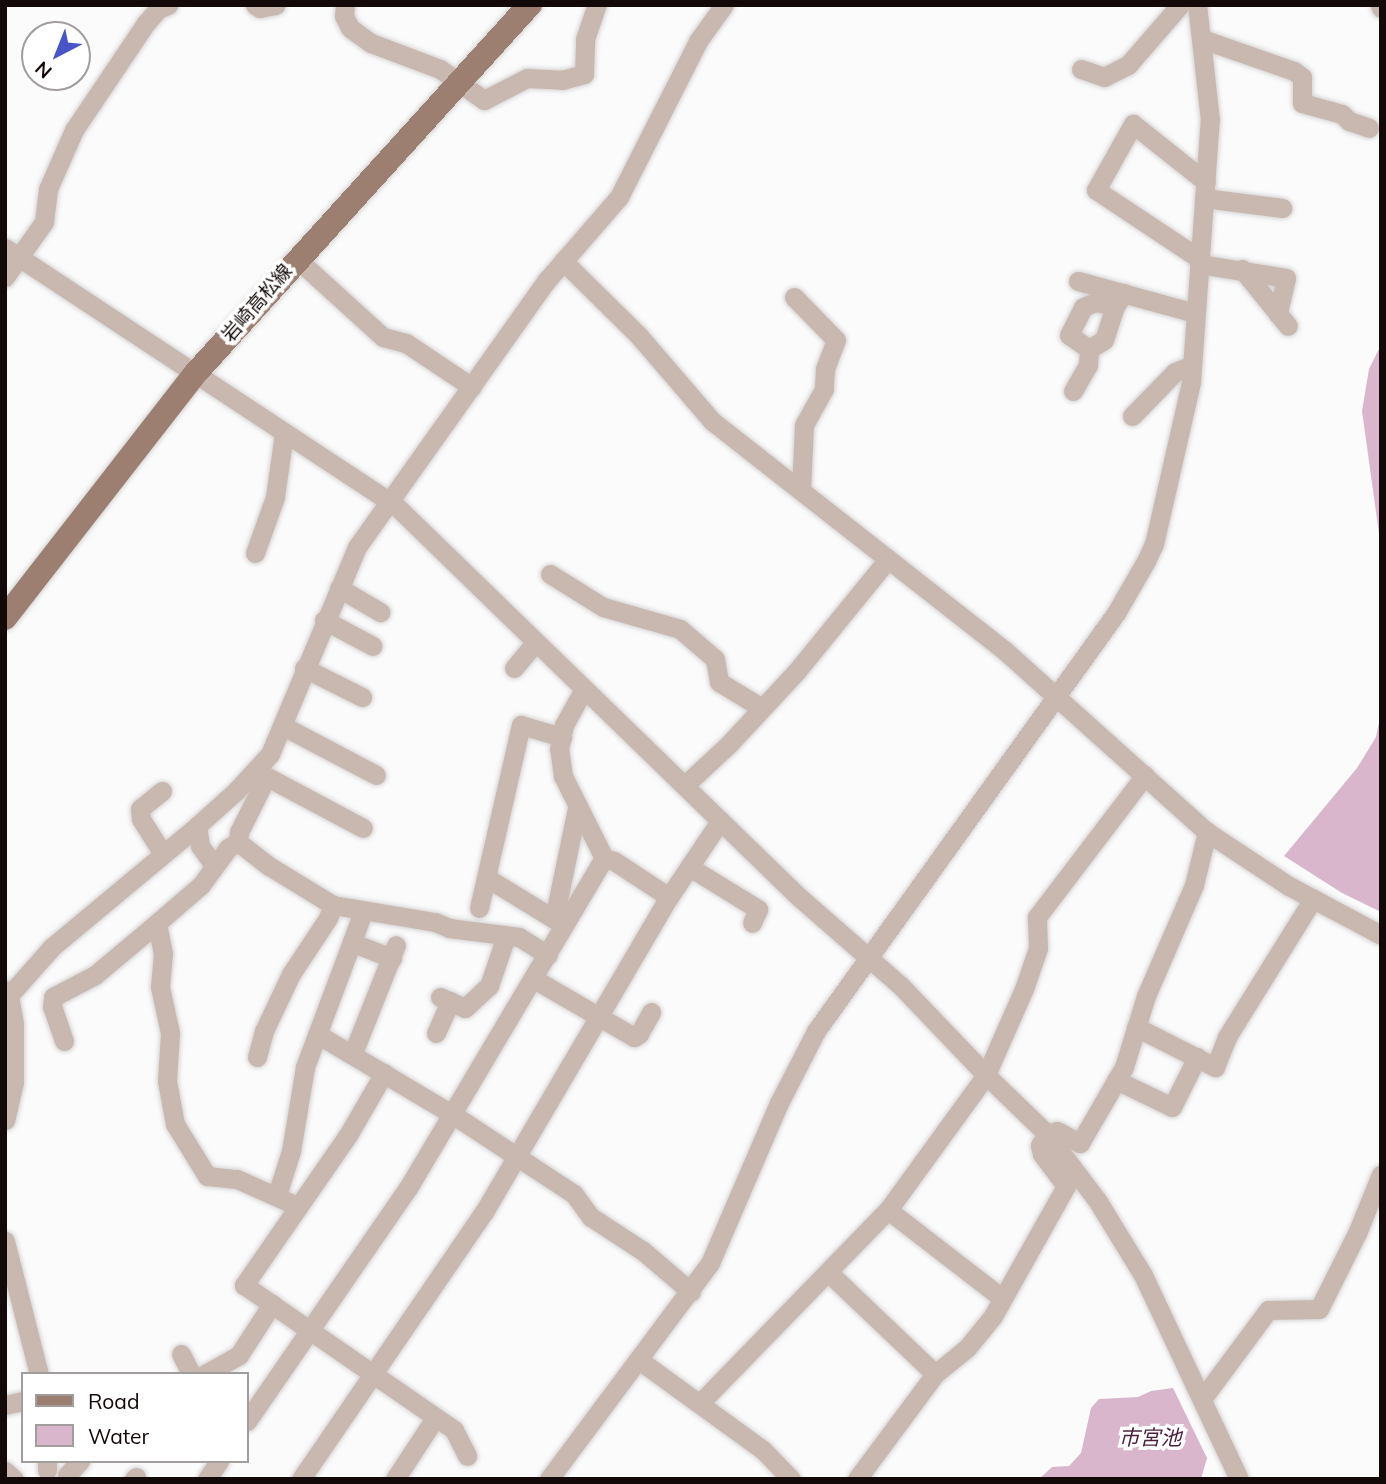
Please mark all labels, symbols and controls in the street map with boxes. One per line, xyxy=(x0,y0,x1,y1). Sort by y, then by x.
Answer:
north arrow xyxy=(21,21,91,91)
text: N xyxy=(30,56,57,84)
street label: 岩崎高松線 xyxy=(217,260,297,346)
legend xyxy=(21,1372,248,1463)
text: Road xyxy=(88,1388,139,1414)
text: Water xyxy=(88,1423,149,1449)
water label: 市宮池 xyxy=(1119,1424,1181,1450)

